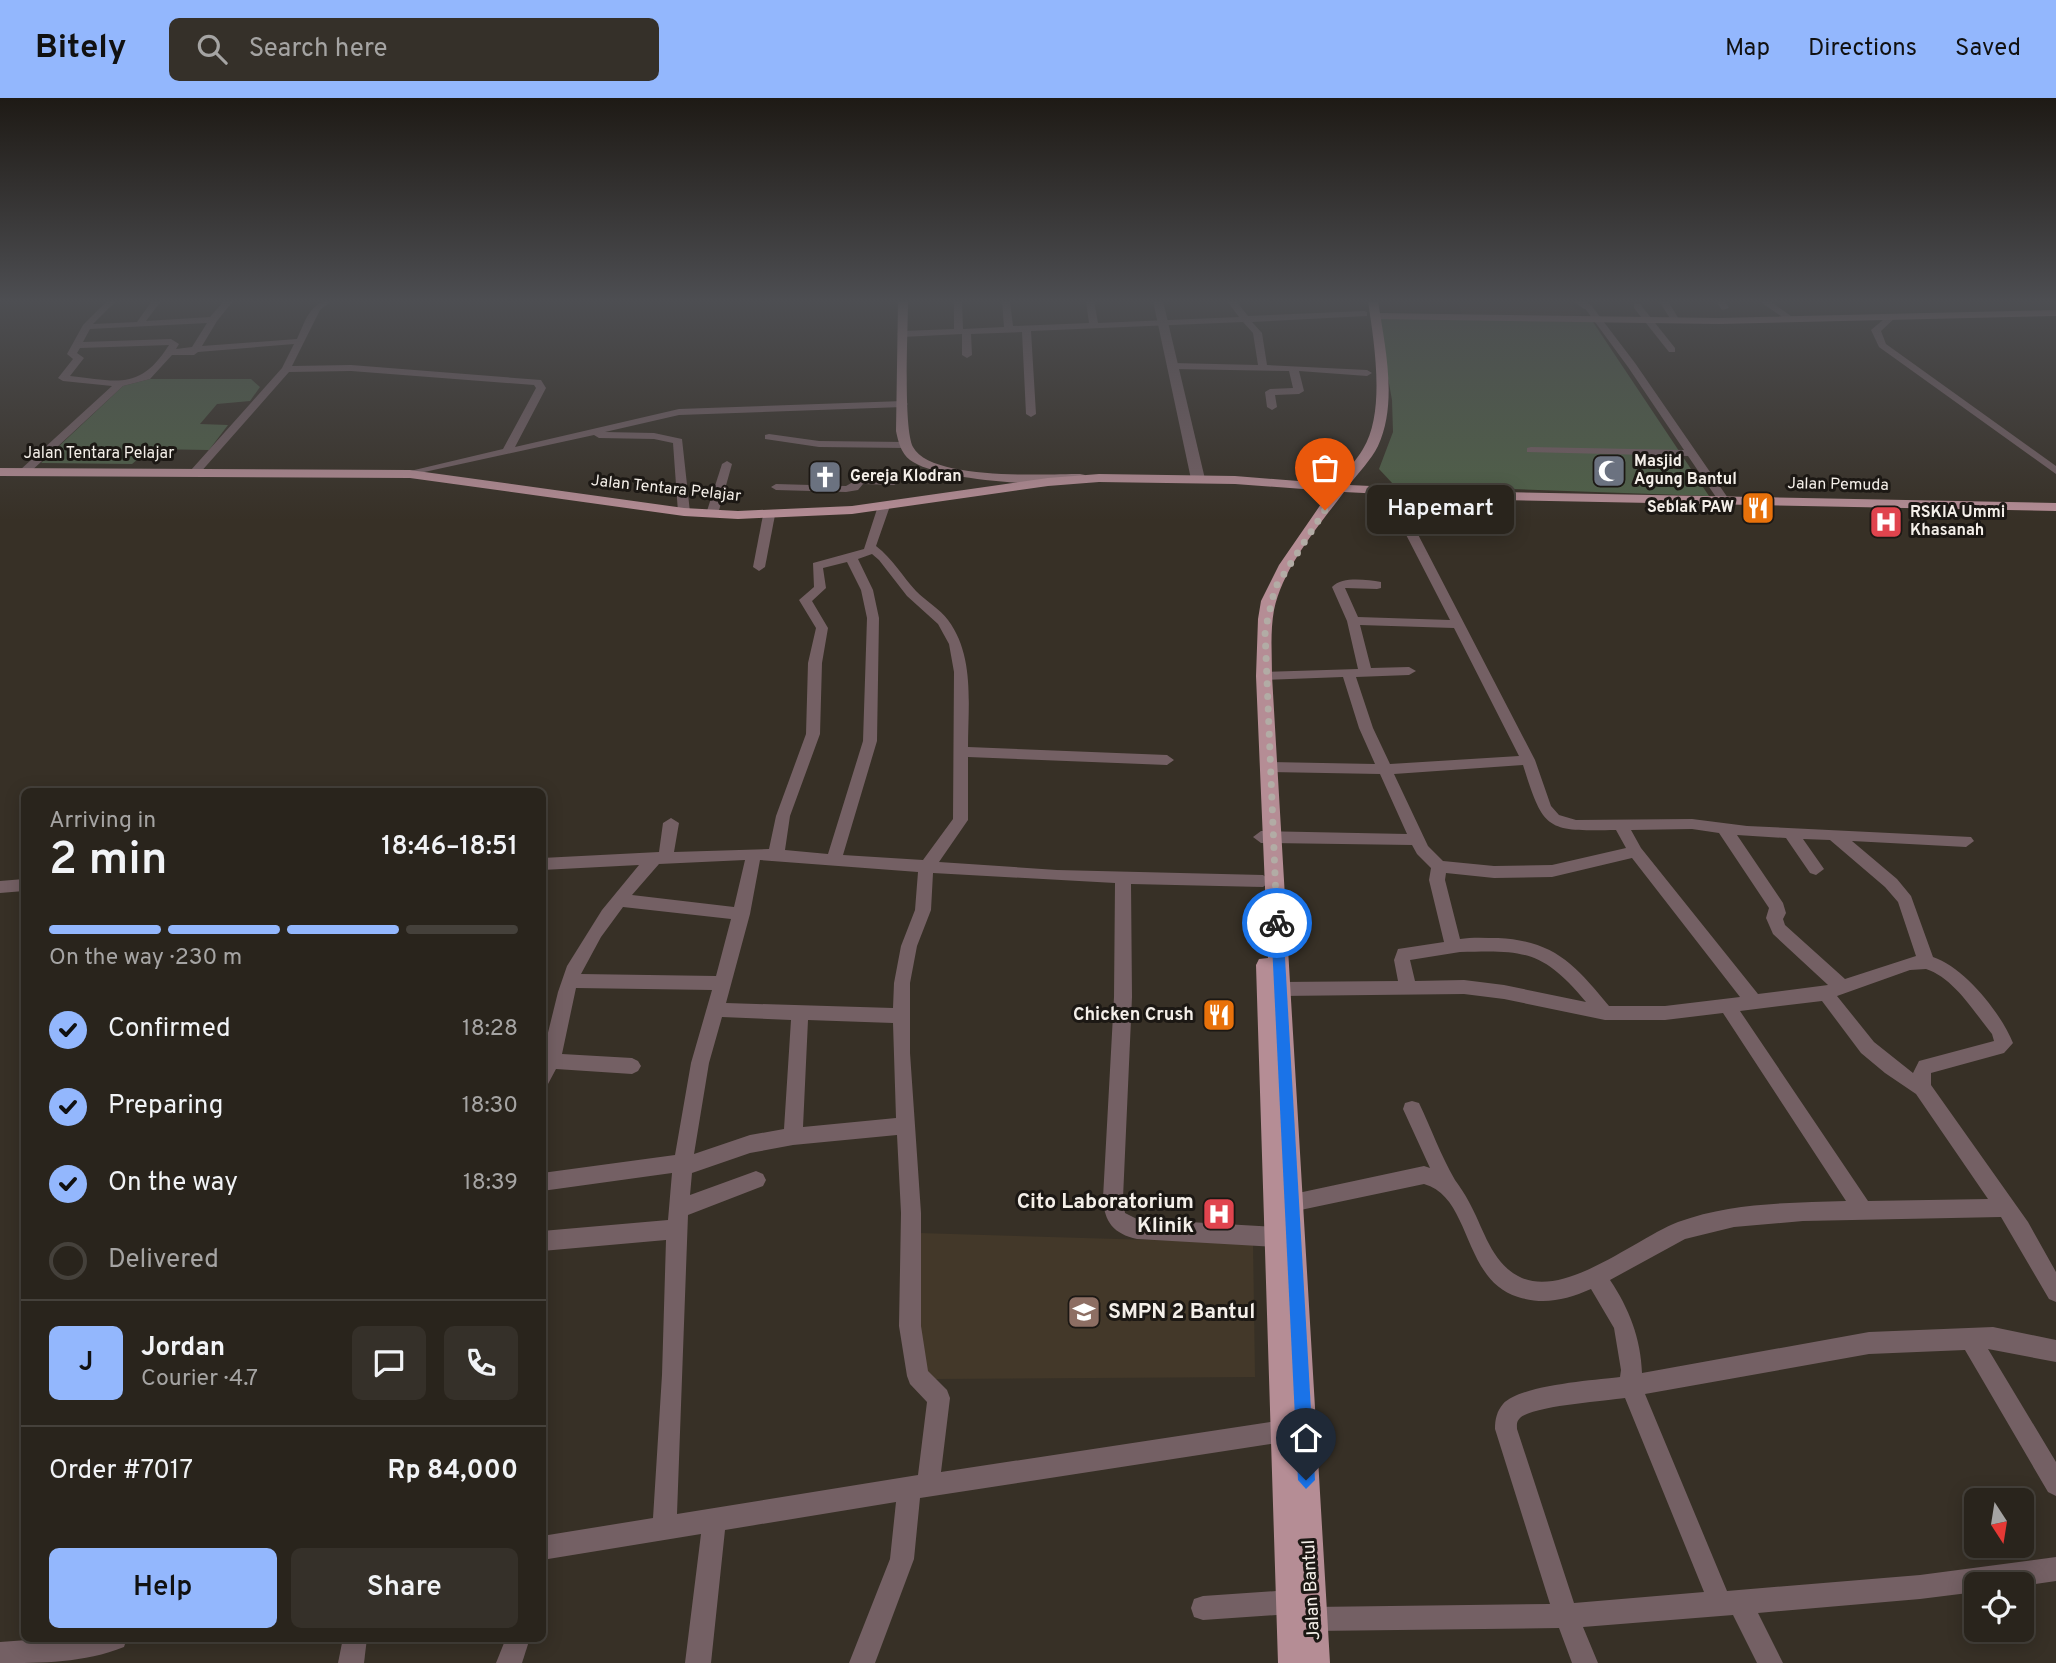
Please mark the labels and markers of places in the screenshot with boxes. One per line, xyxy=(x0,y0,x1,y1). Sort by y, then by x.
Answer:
pin xyxy=(1295,438,1355,510)
mosque icon: Masjid Agung Bantul xyxy=(1590,452,1628,490)
place label: Masjid Agung Bantul xyxy=(1634,452,1737,490)
church icon: Gereja Klodran xyxy=(806,458,844,496)
place label: Gereja Klodran xyxy=(850,467,962,487)
callout: Hapemart xyxy=(1367,486,1514,534)
restaurant icon: Seblak PAW xyxy=(1739,489,1777,527)
place label: Seblak PAW xyxy=(1647,498,1734,518)
hospital icon: RSKIA Ummi Khasanah xyxy=(1867,503,1905,541)
place label: RSKIA Ummi Khasanah xyxy=(1910,503,2005,541)
restaurant icon: Chicken Crush xyxy=(1200,996,1238,1034)
place label: Chicken Crush xyxy=(1073,1004,1194,1027)
place label: Cito Laboratorium Klinik xyxy=(1017,1189,1194,1240)
hospital icon: Cito Laboratorium Klinik xyxy=(1200,1195,1238,1233)
school or university icon: SMPN 2 Bantul xyxy=(1065,1293,1103,1331)
place label: SMPN 2 Bantul xyxy=(1108,1299,1255,1326)
pin xyxy=(1276,1408,1336,1480)

